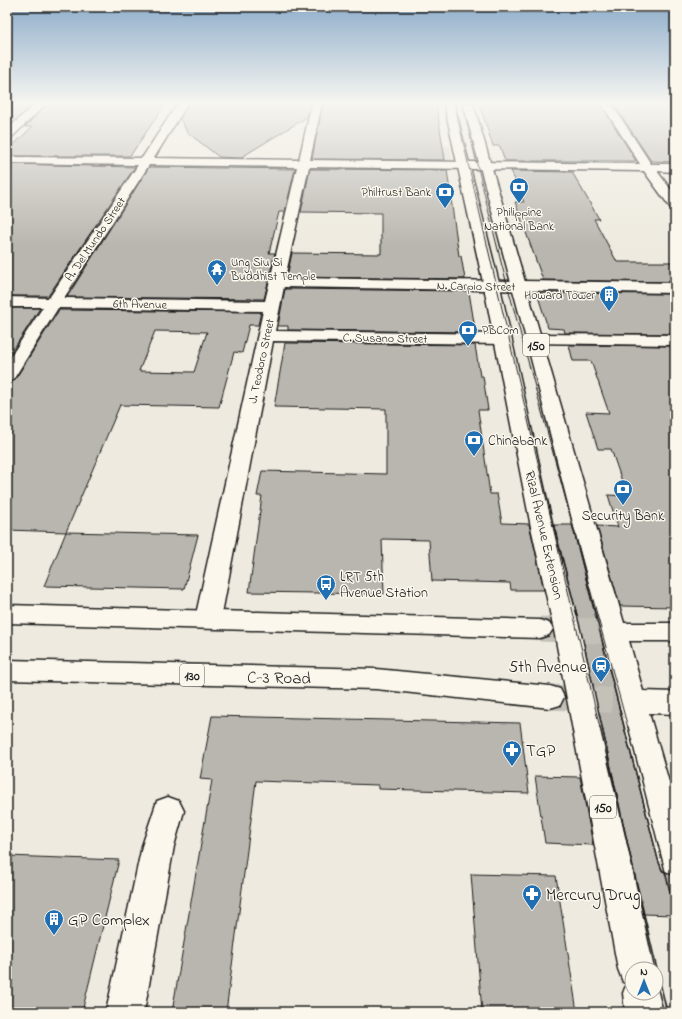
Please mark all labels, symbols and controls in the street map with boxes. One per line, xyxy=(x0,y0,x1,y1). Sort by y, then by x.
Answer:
bank icon: Philippine National Bank xyxy=(508,176,530,204)
bank icon: Philtrust Bank xyxy=(434,181,456,209)
place label: Philtrust Bank xyxy=(361,184,432,202)
street label: A. Del Mundo Street xyxy=(61,194,131,285)
place label: Philippine National Bank xyxy=(484,204,555,236)
place label: Ung Siu Si Buddhist Temple xyxy=(230,254,316,286)
temple icon: Ung Siu Si Buddhist Temple xyxy=(206,258,228,286)
street label: N. Carpio Street xyxy=(437,277,515,297)
building icon: Howard Tower xyxy=(598,284,620,312)
place label: Howard Tower xyxy=(524,287,595,305)
street label: 6th Avenue xyxy=(113,296,168,314)
street label: J. Teodoro Street xyxy=(244,317,280,405)
bank icon: PBCom xyxy=(457,319,479,347)
place label: PBCom xyxy=(482,322,518,340)
street label: C. Susano Street xyxy=(343,329,427,349)
road number: 150 xyxy=(523,334,549,356)
bank icon: Chinabank xyxy=(463,429,485,457)
place label: Chinabank xyxy=(488,431,548,452)
street label: Rizal Avenue Extension xyxy=(519,469,569,602)
bank icon: Security Bank xyxy=(612,478,634,506)
place label: Security Bank xyxy=(582,506,665,528)
place label: LRT 5th Avenue Station xyxy=(340,567,428,604)
bus stop icon: LRT 5th Avenue Station xyxy=(315,573,337,601)
place label: 5th Avenue xyxy=(508,655,587,680)
station icon: 5th Avenue xyxy=(590,655,612,683)
road number: 130 xyxy=(180,664,204,686)
street label: C-3 Road xyxy=(247,665,312,692)
pharmacy icon: TGP xyxy=(501,739,523,767)
place label: TGP xyxy=(526,739,555,764)
road number: 150 xyxy=(590,796,616,818)
pharmacy icon: Mercury Drug xyxy=(521,883,543,911)
place label: Mercury Drug xyxy=(546,883,640,910)
building icon: GP Complex xyxy=(43,908,65,936)
place label: GP Complex xyxy=(68,908,150,933)
north arrow xyxy=(624,961,664,1001)
text: N xyxy=(640,964,648,980)

